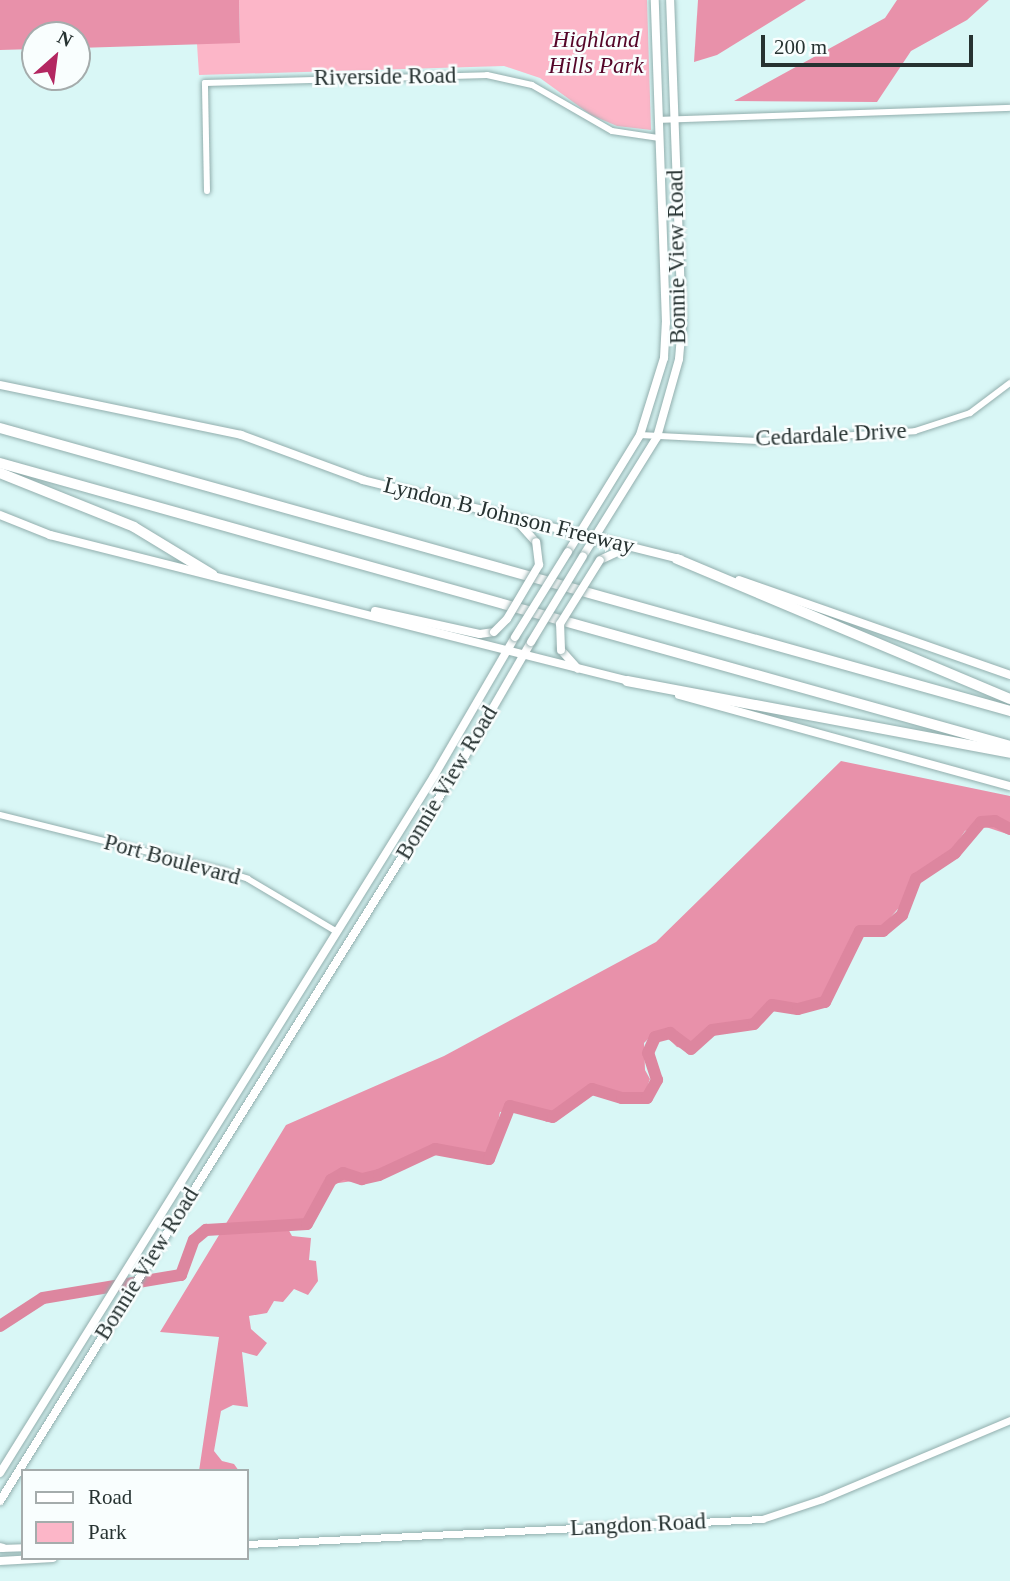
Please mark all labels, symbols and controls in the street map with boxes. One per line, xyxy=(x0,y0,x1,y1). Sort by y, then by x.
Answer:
north arrow xyxy=(21,21,91,91)
scale bar xyxy=(765,21,977,65)
text: N xyxy=(54,26,76,51)
park label: Highland Hills Park xyxy=(548,26,644,80)
text: 200 m xyxy=(774,35,827,59)
street label: Riverside Road xyxy=(314,62,456,92)
street label: Bonnie View Road xyxy=(662,169,692,345)
street label: Cedardale Drive xyxy=(755,417,907,453)
street label: Lyndon B Johnson Freeway xyxy=(381,471,637,561)
street label: Bonnie View Road xyxy=(390,701,504,865)
street label: Port Boulevard xyxy=(101,829,243,891)
street label: Bonnie View Road xyxy=(89,1183,205,1345)
legend xyxy=(21,1469,248,1560)
text: Road xyxy=(88,1485,132,1509)
street label: Langdon Road xyxy=(569,1508,707,1542)
text: Park xyxy=(88,1520,127,1544)

